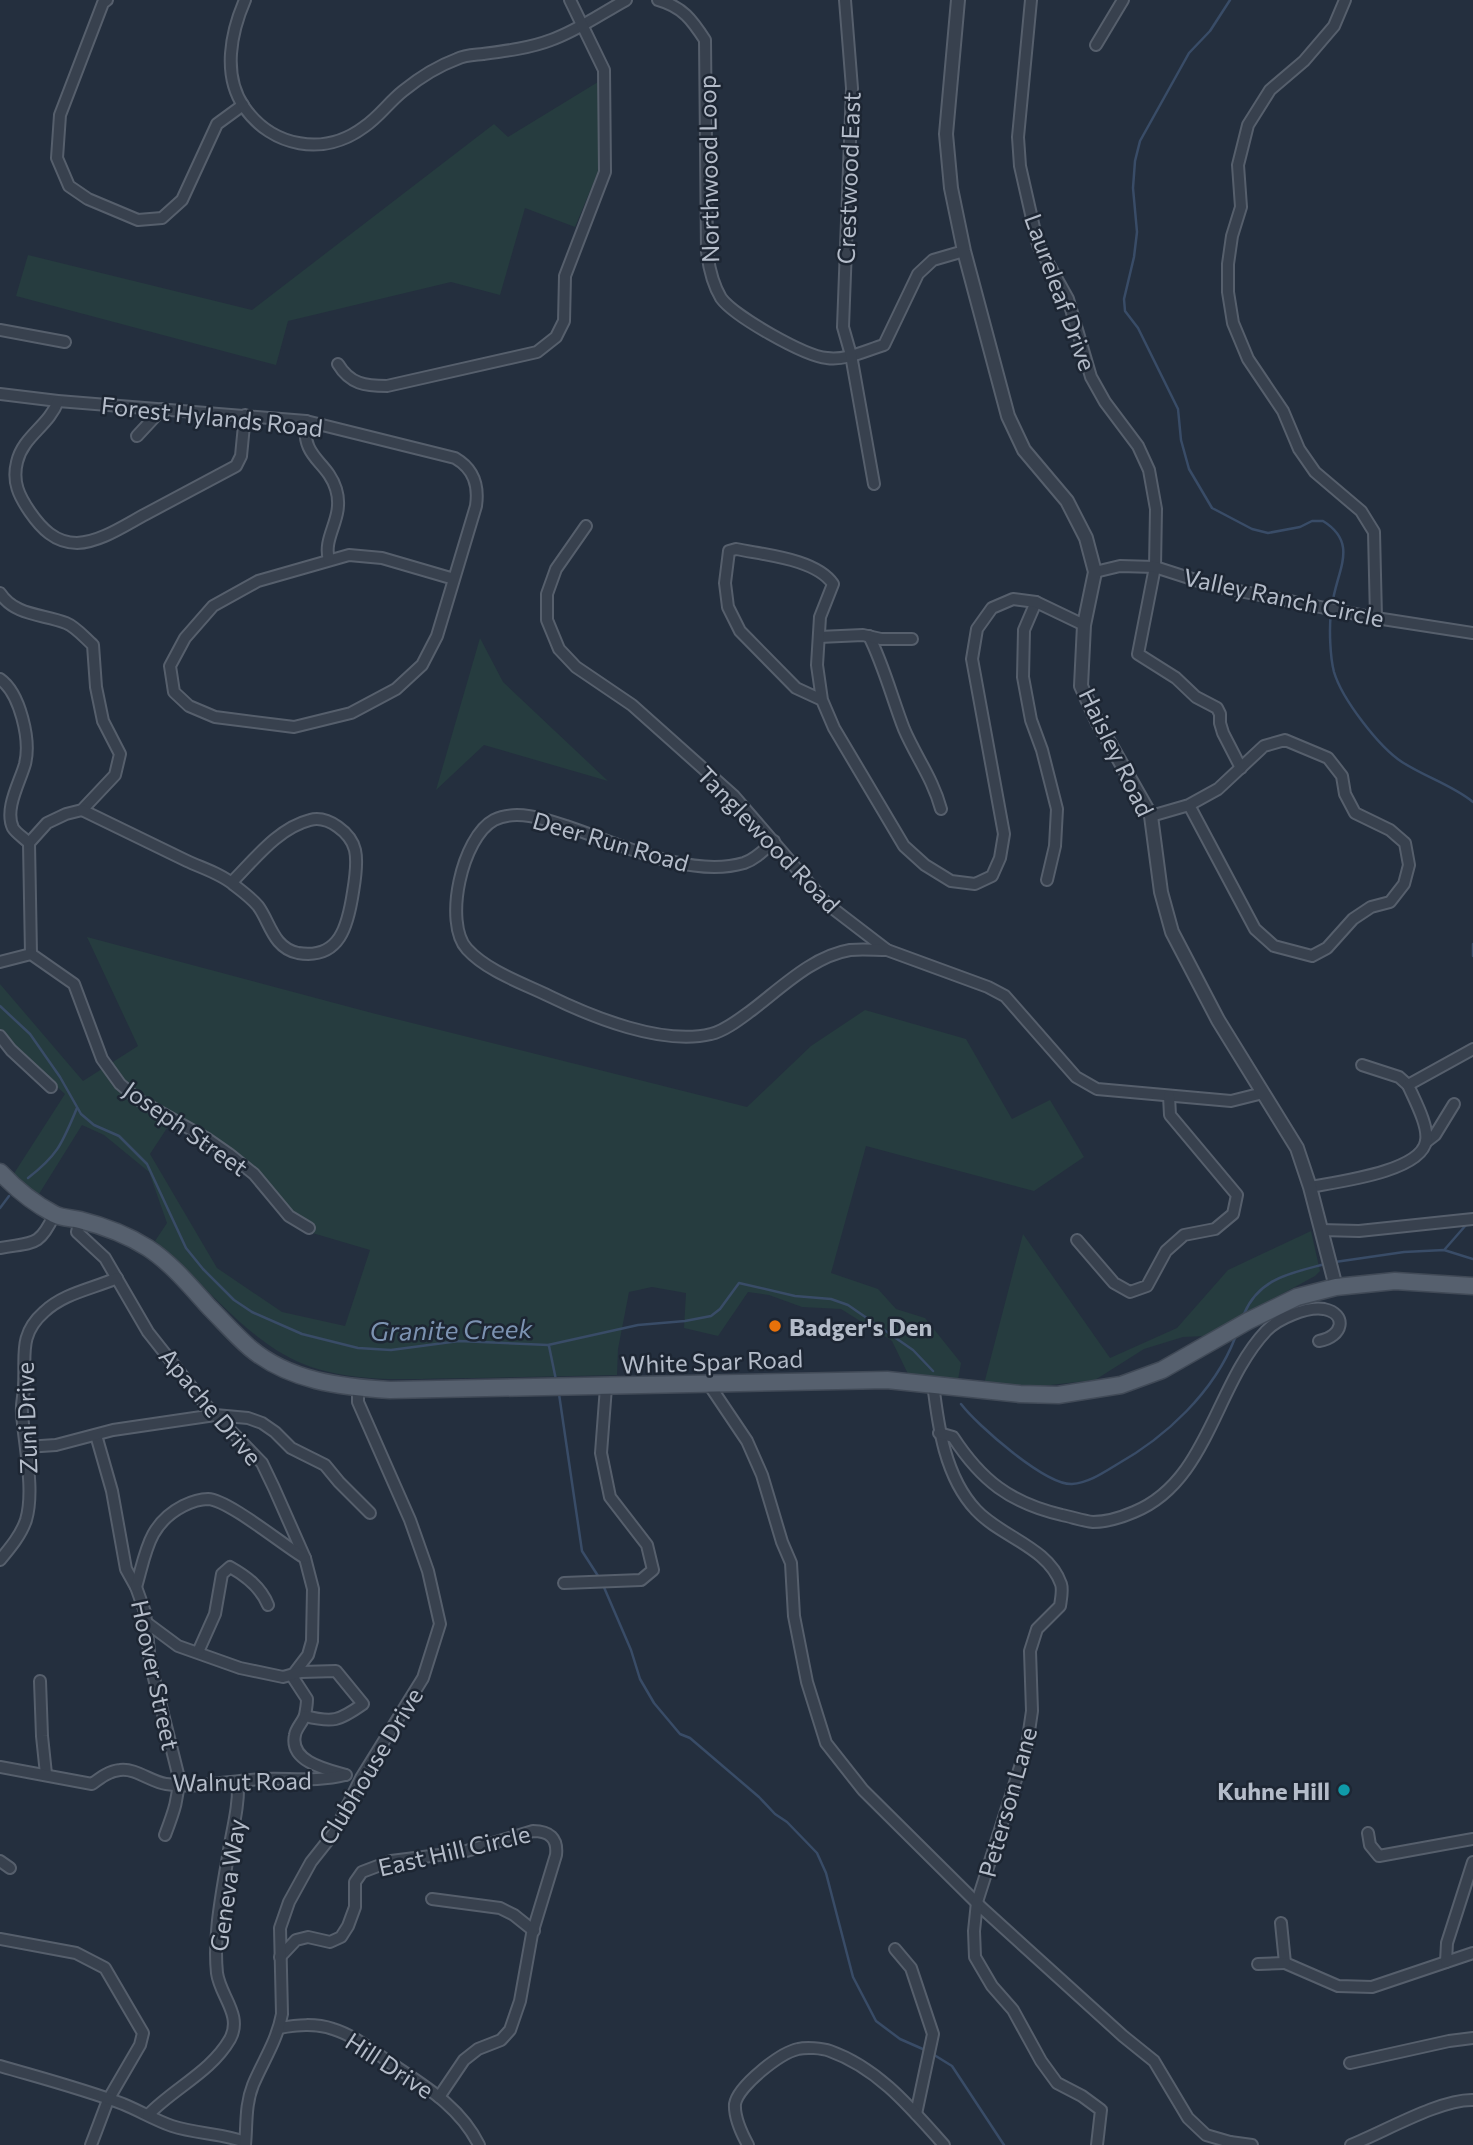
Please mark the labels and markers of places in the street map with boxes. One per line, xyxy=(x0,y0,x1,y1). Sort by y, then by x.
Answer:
place label: Badger's Den xyxy=(789,1312,932,1341)
marker: Badger's Den xyxy=(767,1318,783,1334)
place label: Kuhne Hill xyxy=(1217,1776,1330,1805)
marker: Kuhne Hill xyxy=(1336,1782,1352,1798)

